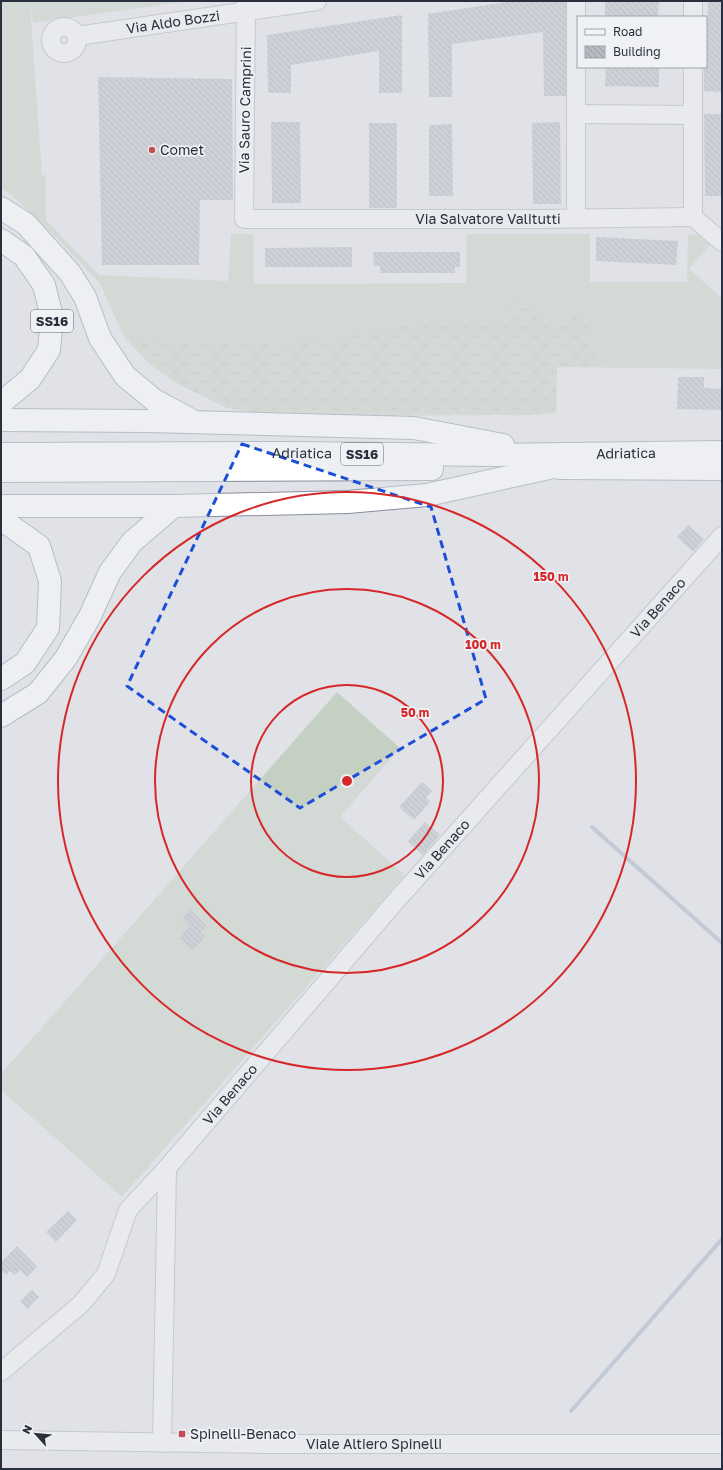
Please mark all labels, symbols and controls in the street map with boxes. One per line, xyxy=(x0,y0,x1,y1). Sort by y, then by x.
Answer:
street label: Via Aldo Bozzi xyxy=(125,6,221,37)
legend xyxy=(577,16,707,68)
text: Road xyxy=(613,24,642,39)
text: Building xyxy=(613,44,661,59)
street label: Via Sauro Camprini xyxy=(235,46,254,174)
place label: Comet xyxy=(160,141,204,158)
marker: Comet xyxy=(147,145,157,155)
street label: Via Salvatore Valitutti xyxy=(415,210,561,227)
road number: SS16 xyxy=(31,310,73,332)
road number: SS16 xyxy=(341,443,383,465)
street label: Adriatica xyxy=(272,444,332,461)
street label: Adriatica xyxy=(596,444,656,462)
text: 150 m xyxy=(534,569,568,584)
street label: Via Benaco xyxy=(626,574,689,641)
text: 100 m xyxy=(465,637,501,652)
text: 50 m xyxy=(401,705,429,720)
centre of rings xyxy=(340,774,354,788)
street label: Via Benaco xyxy=(410,815,473,883)
street label: Via Benaco xyxy=(199,1060,260,1128)
north arrow xyxy=(16,1414,56,1454)
text: N xyxy=(19,1423,34,1436)
place label: Spinelli-Benaco xyxy=(190,1425,296,1442)
marker: Spinelli-Benaco xyxy=(177,1429,187,1439)
street label: Viale Altiero Spinelli xyxy=(306,1435,442,1452)

